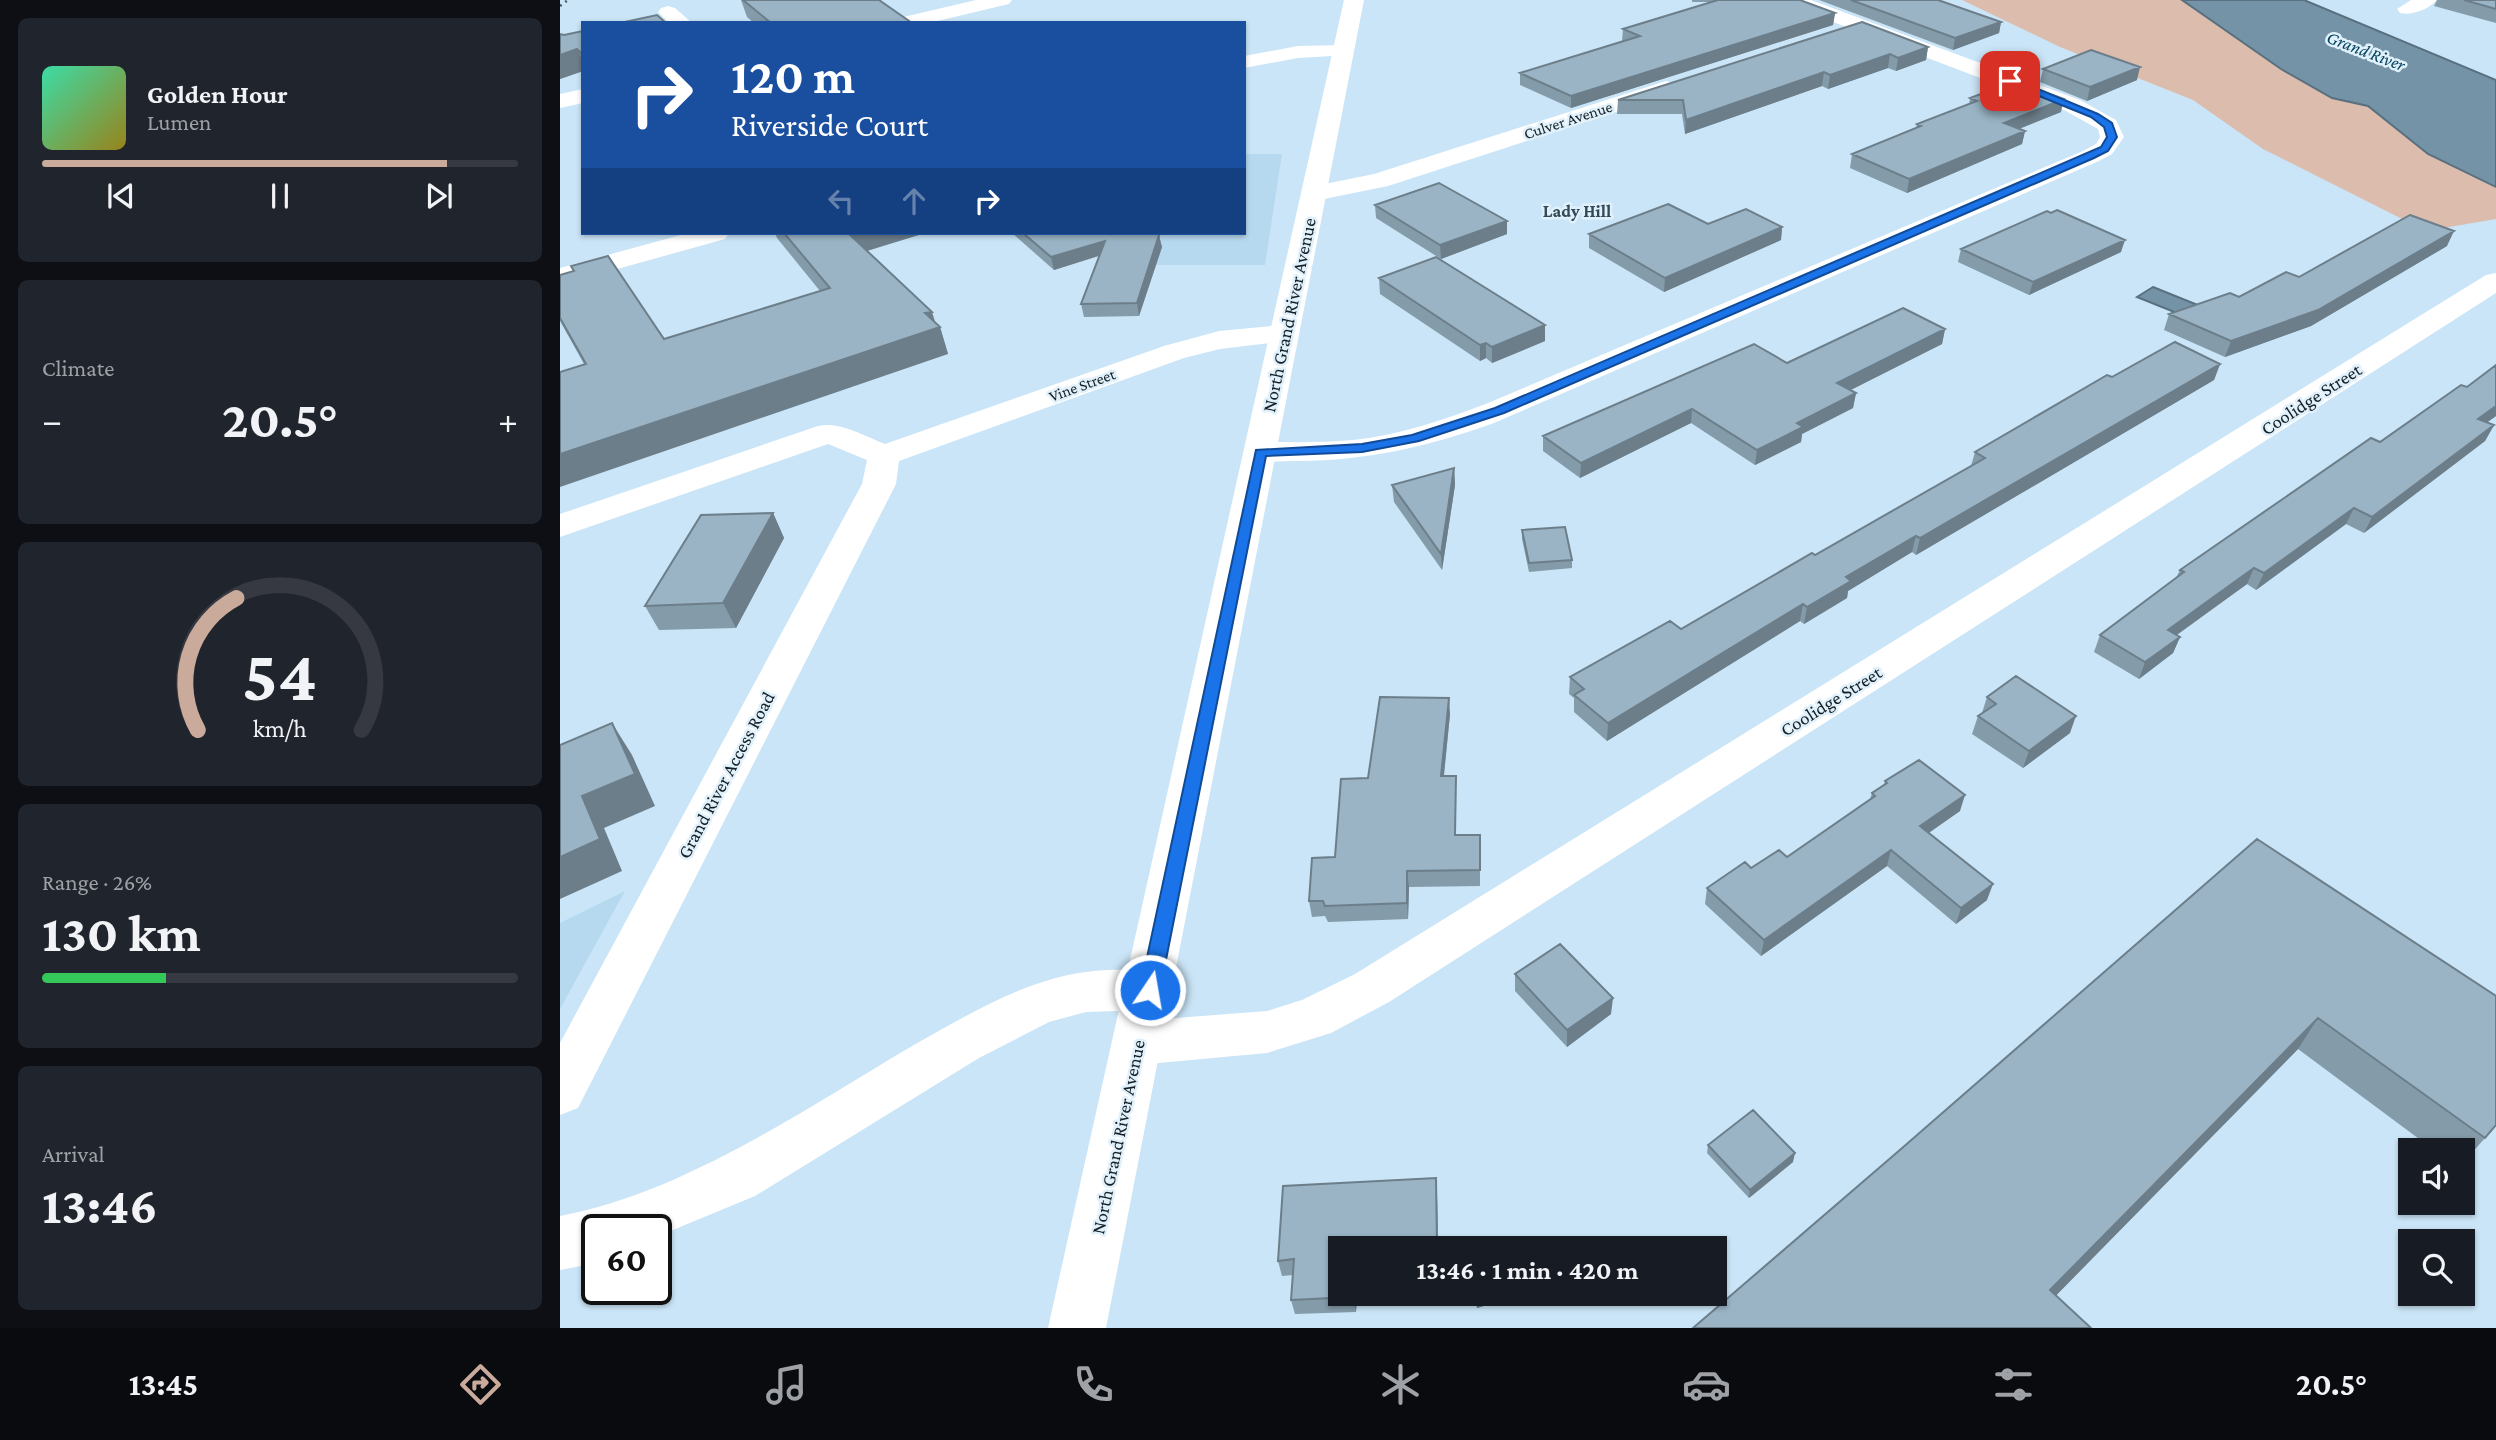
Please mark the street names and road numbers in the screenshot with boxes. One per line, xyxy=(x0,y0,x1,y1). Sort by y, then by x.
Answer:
street label: Culver Avenue xyxy=(1522,98,1614,142)
street label: North Grand River Avenue xyxy=(1258,216,1320,414)
street label: Coolidge Street xyxy=(2257,358,2366,439)
street label: Vine Street xyxy=(1047,365,1118,405)
street label: Coolidge Street xyxy=(1776,661,1886,740)
street label: Grand River Access Road xyxy=(673,688,779,862)
street label: North Grand River Avenue xyxy=(1087,1038,1149,1236)

